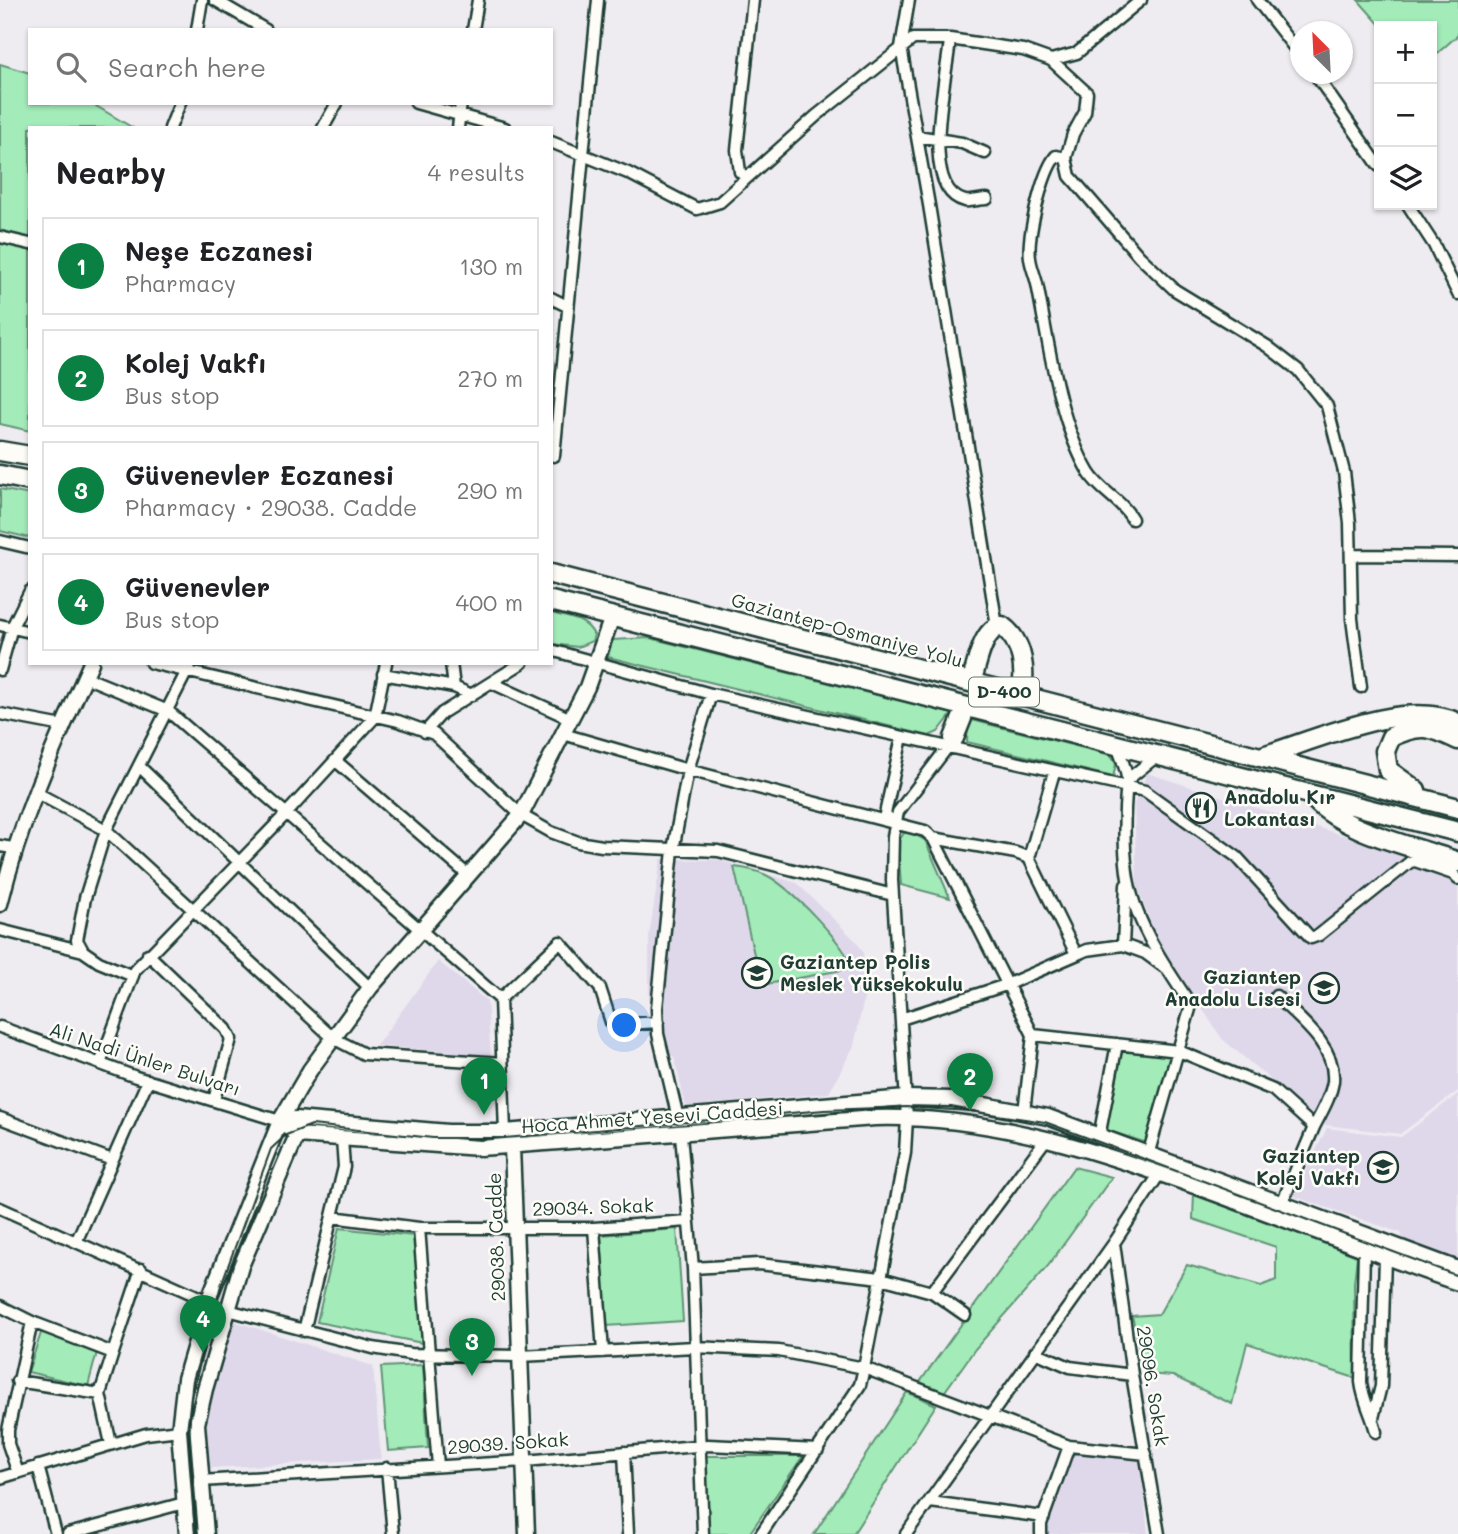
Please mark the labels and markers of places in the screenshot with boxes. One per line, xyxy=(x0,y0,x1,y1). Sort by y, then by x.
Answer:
place label: Anadolu Kır Lokantası xyxy=(1224,784,1335,831)
restaurant icon: Anadolu Kır Lokantası xyxy=(1184,791,1218,825)
place label: Gaziantep Polis Meslek Yüksekokulu xyxy=(780,949,963,996)
school or university icon: Gaziantep Polis Meslek Yüksekokulu xyxy=(740,956,774,990)
place label: Gaziantep Anadolu Lisesi xyxy=(1164,964,1301,1011)
school or university icon: Gaziantep Anadolu Lisesi xyxy=(1307,971,1341,1005)
pin: 2 xyxy=(947,1053,993,1111)
pin: 1 xyxy=(461,1057,507,1115)
place label: Gaziantep Kolej Vakfı xyxy=(1256,1143,1360,1190)
school or university icon: Gaziantep Kolej Vakfı xyxy=(1366,1150,1400,1184)
pin: 4 xyxy=(180,1295,226,1353)
pin: 3 xyxy=(449,1318,495,1376)

